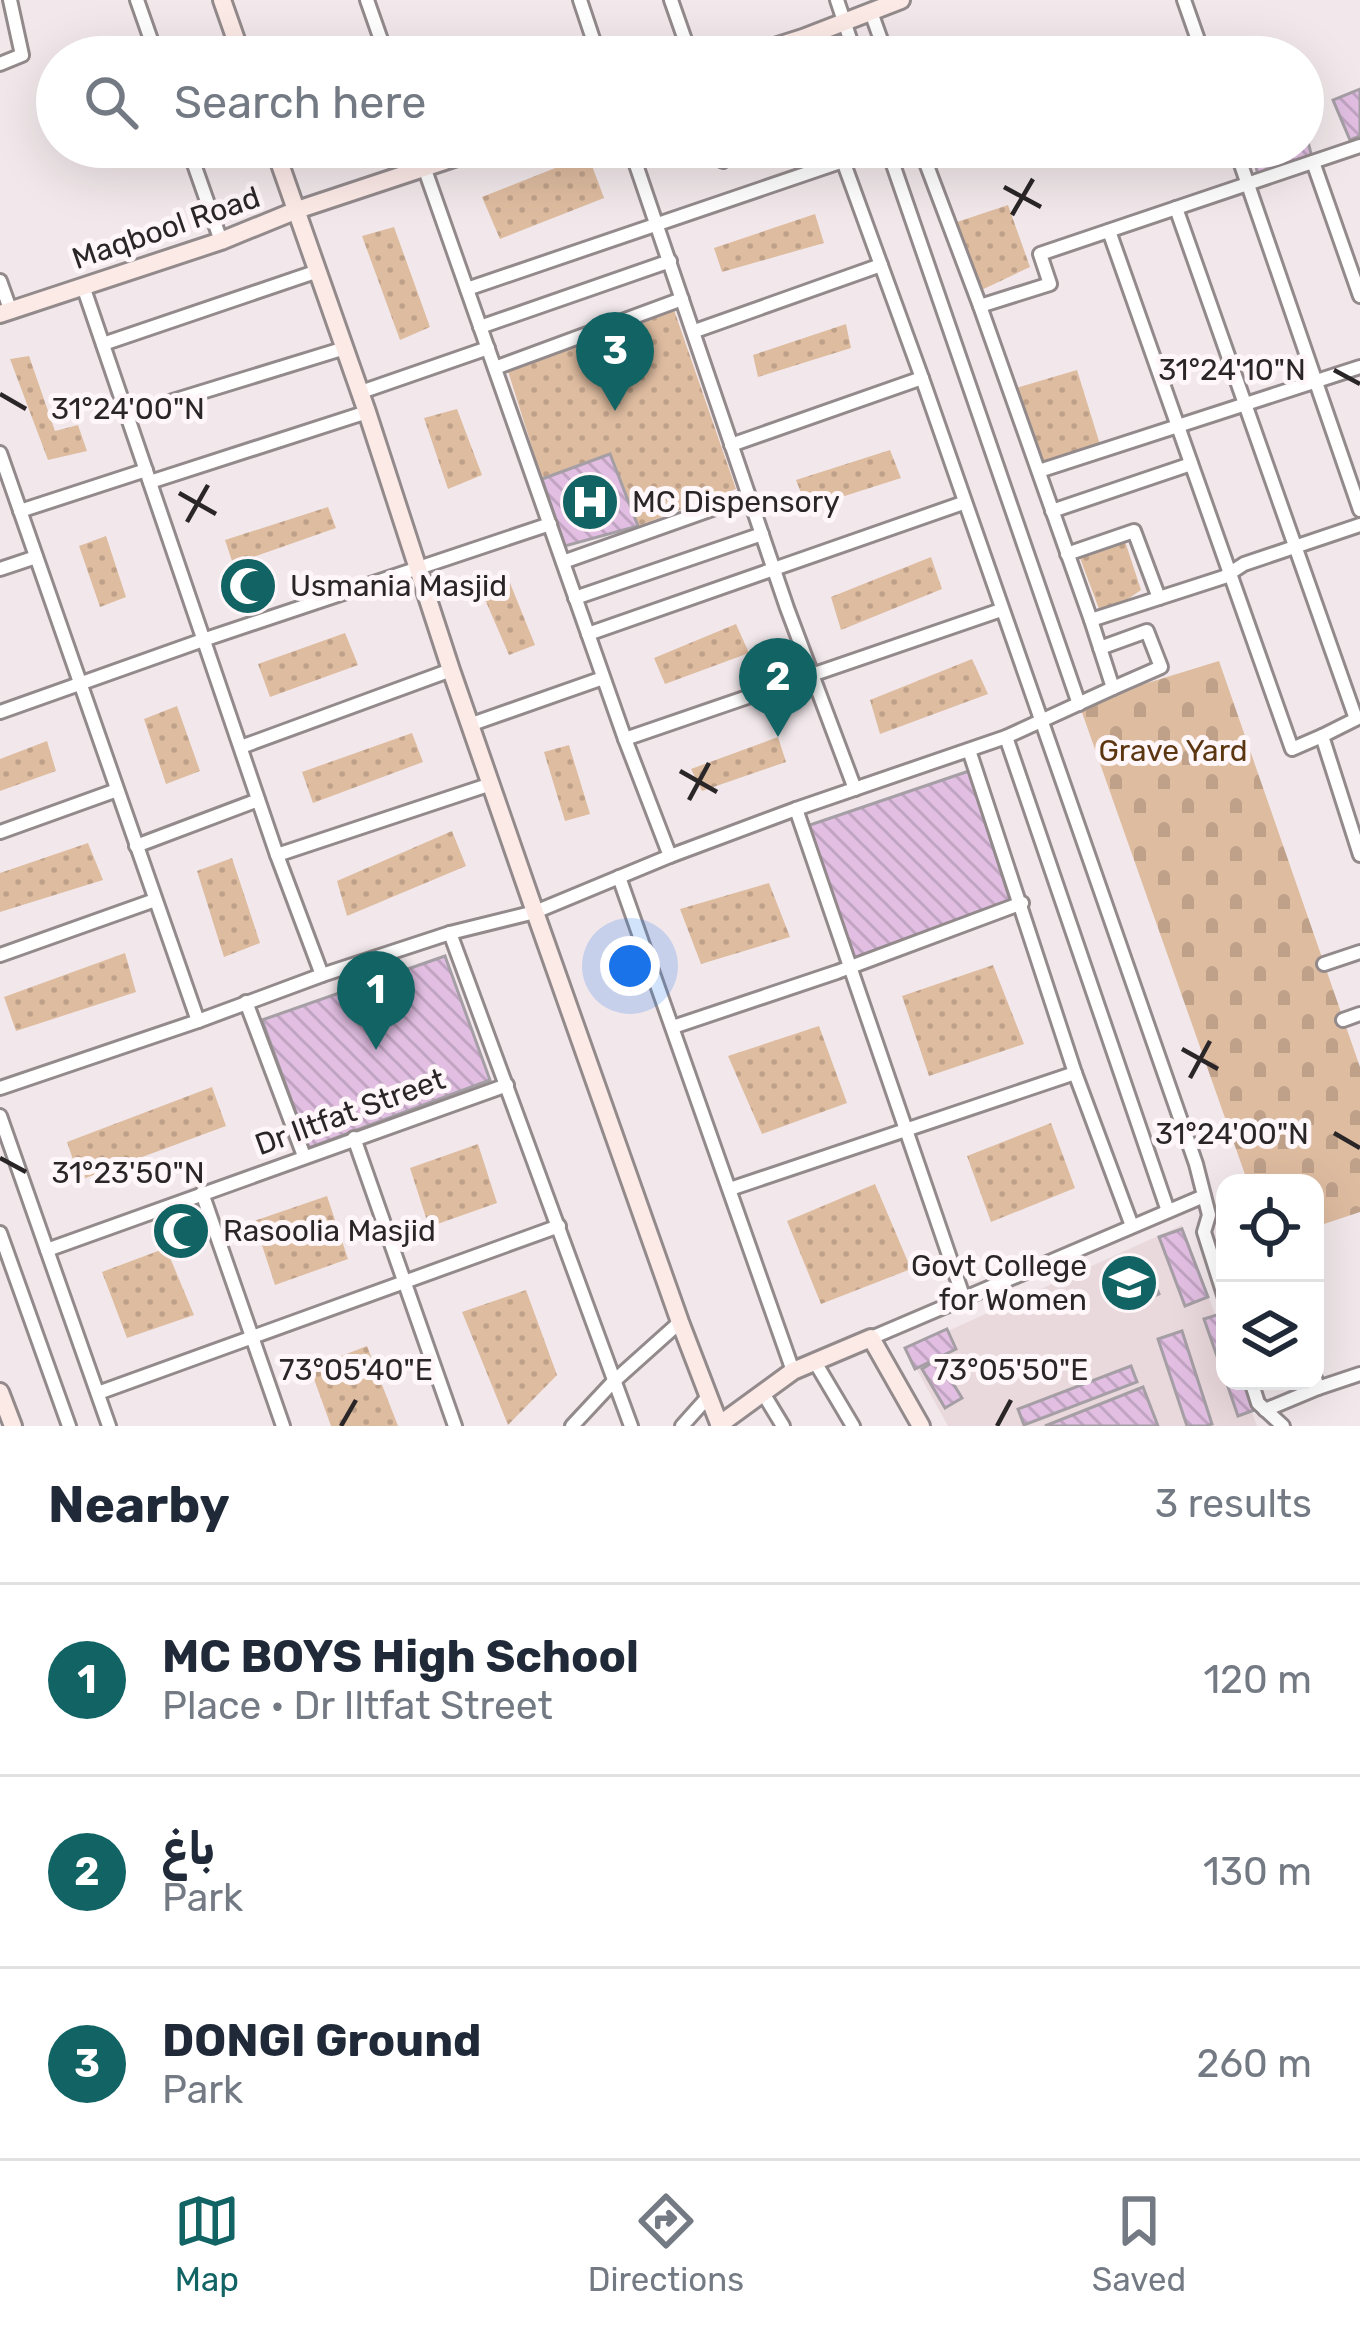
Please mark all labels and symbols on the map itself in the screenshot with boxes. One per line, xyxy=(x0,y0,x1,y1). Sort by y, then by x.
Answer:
street label: Maqbool Road xyxy=(67,179,265,277)
pin: 3 xyxy=(576,312,654,411)
text: 31°24'10"N xyxy=(1158,352,1306,388)
text: 31°24'00"N xyxy=(51,391,205,427)
hospital icon: MC Dispensory xyxy=(559,471,621,533)
place label: MC Dispensory xyxy=(632,484,840,520)
mosque icon: Usmania Masjid xyxy=(217,555,279,617)
place label: Usmania Masjid xyxy=(290,568,507,604)
pin: 2 xyxy=(739,638,817,737)
park label: Grave Yard xyxy=(1098,733,1248,769)
your location xyxy=(600,936,660,996)
pin: 1 xyxy=(337,951,415,1050)
street label: Dr Iltfat Street xyxy=(250,1061,450,1163)
text: 31°24'00"N xyxy=(1155,1116,1309,1152)
text: 31°23'50"N xyxy=(51,1155,205,1191)
mosque icon: Rasoolia Masjid xyxy=(150,1200,212,1262)
place label: Rasoolia Masjid xyxy=(223,1213,436,1249)
place label: Govt College for Women xyxy=(911,1248,1087,1318)
school or university icon: Govt College for Women xyxy=(1098,1252,1160,1314)
text: 73°05'40"E xyxy=(279,1352,433,1388)
text: 73°05'50"E xyxy=(934,1352,1088,1388)

